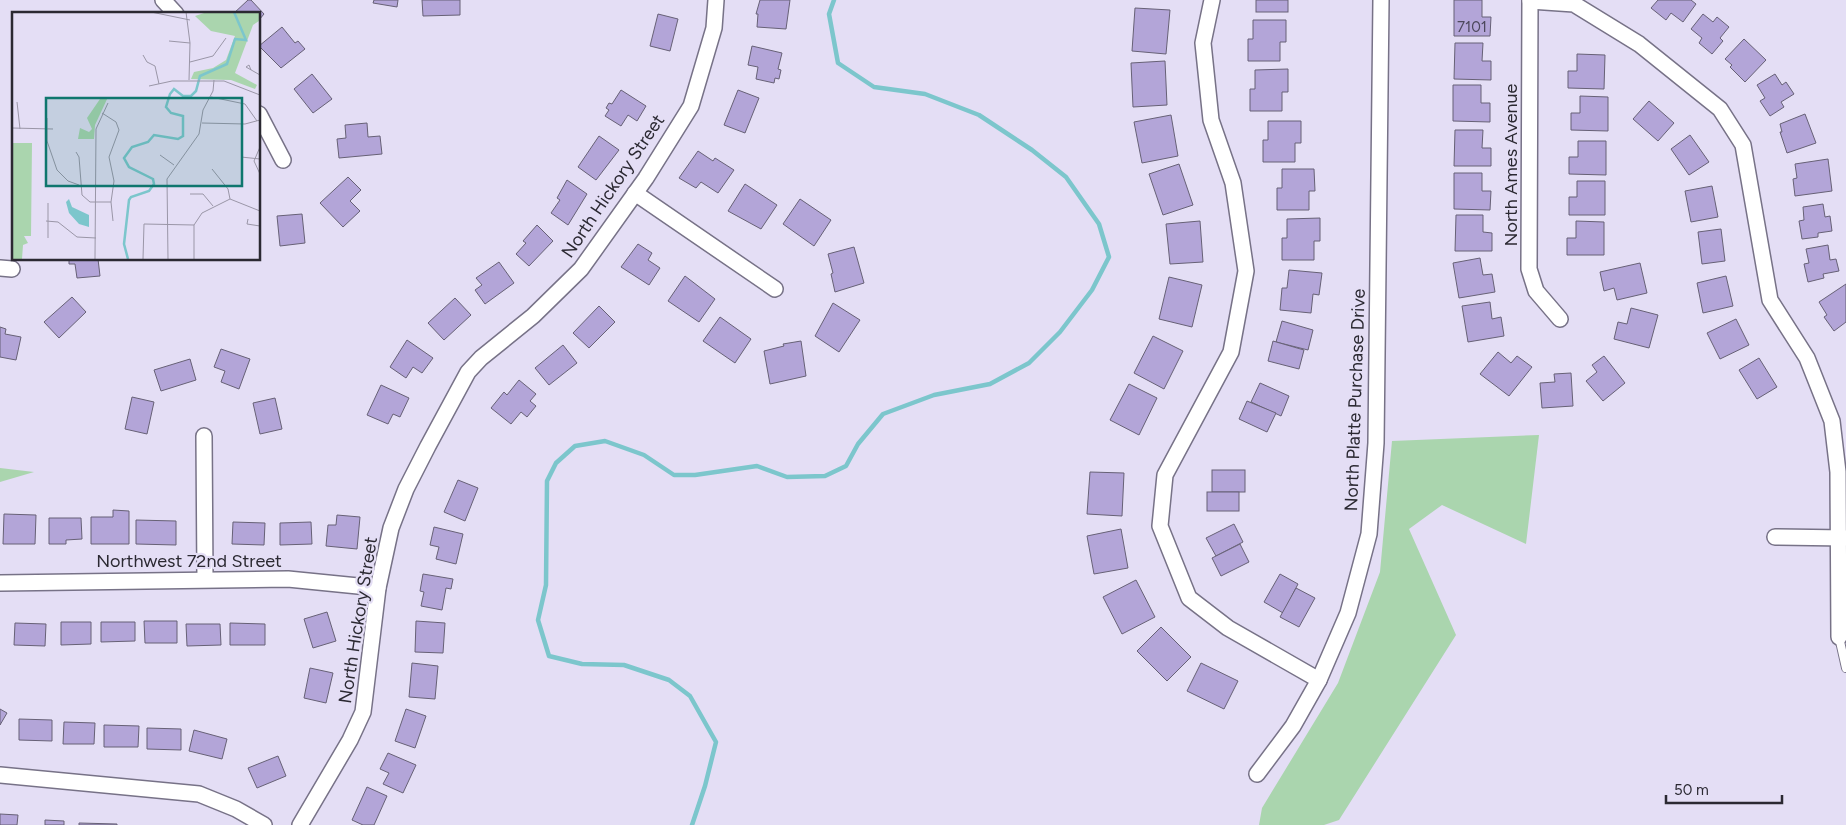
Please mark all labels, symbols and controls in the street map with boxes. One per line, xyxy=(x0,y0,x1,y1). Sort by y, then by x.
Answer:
inset map xyxy=(12,12,260,260)
house number: 7101 xyxy=(1457,18,1487,36)
street label: North Ames Avenue xyxy=(1500,83,1522,246)
street label: North Hickory Street xyxy=(557,110,669,262)
street label: North Platte Purchase Drive xyxy=(1340,288,1370,512)
street label: North Hickory Street xyxy=(334,535,382,705)
street label: Northwest 72nd Street xyxy=(96,550,282,572)
scale bar xyxy=(1666,772,1782,804)
text: 50 m xyxy=(1674,781,1709,799)

